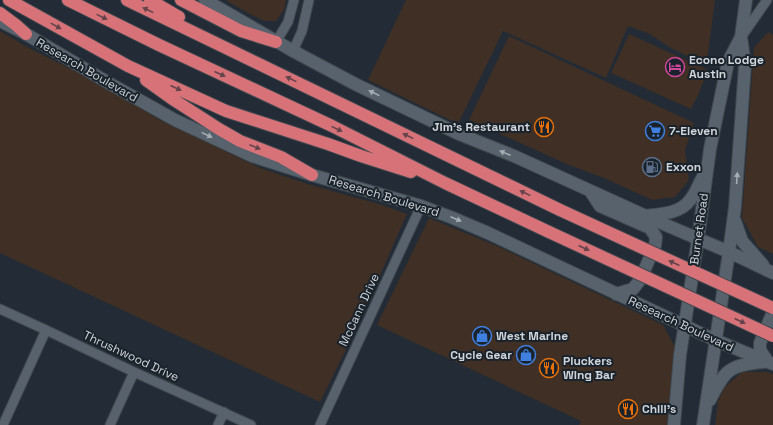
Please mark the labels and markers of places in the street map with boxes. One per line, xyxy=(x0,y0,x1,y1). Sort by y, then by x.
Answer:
place label: Econo Lodge Austin xyxy=(689,52,764,82)
hotel icon: Econo Lodge Austin xyxy=(664,56,686,78)
restaurant icon: Jim's Restaurant xyxy=(533,116,555,138)
place label: Jim's Restaurant xyxy=(432,119,530,135)
supermarket icon: 7-Eleven xyxy=(644,120,666,142)
place label: 7-Eleven xyxy=(669,123,718,139)
fuel station icon: Exxon xyxy=(641,156,663,178)
place label: Exxon xyxy=(666,159,701,175)
shop icon: West Marine xyxy=(471,325,493,347)
place label: West Marine xyxy=(496,328,568,344)
shop icon: Cycle Gear xyxy=(515,344,537,366)
place label: Cycle Gear xyxy=(450,347,512,363)
place label: Pluckers Wing Bar xyxy=(563,353,615,383)
restaurant icon: Pluckers Wing Bar xyxy=(538,357,560,379)
restaurant icon: Chili's xyxy=(617,398,639,420)
place label: Chili's xyxy=(642,401,676,417)

